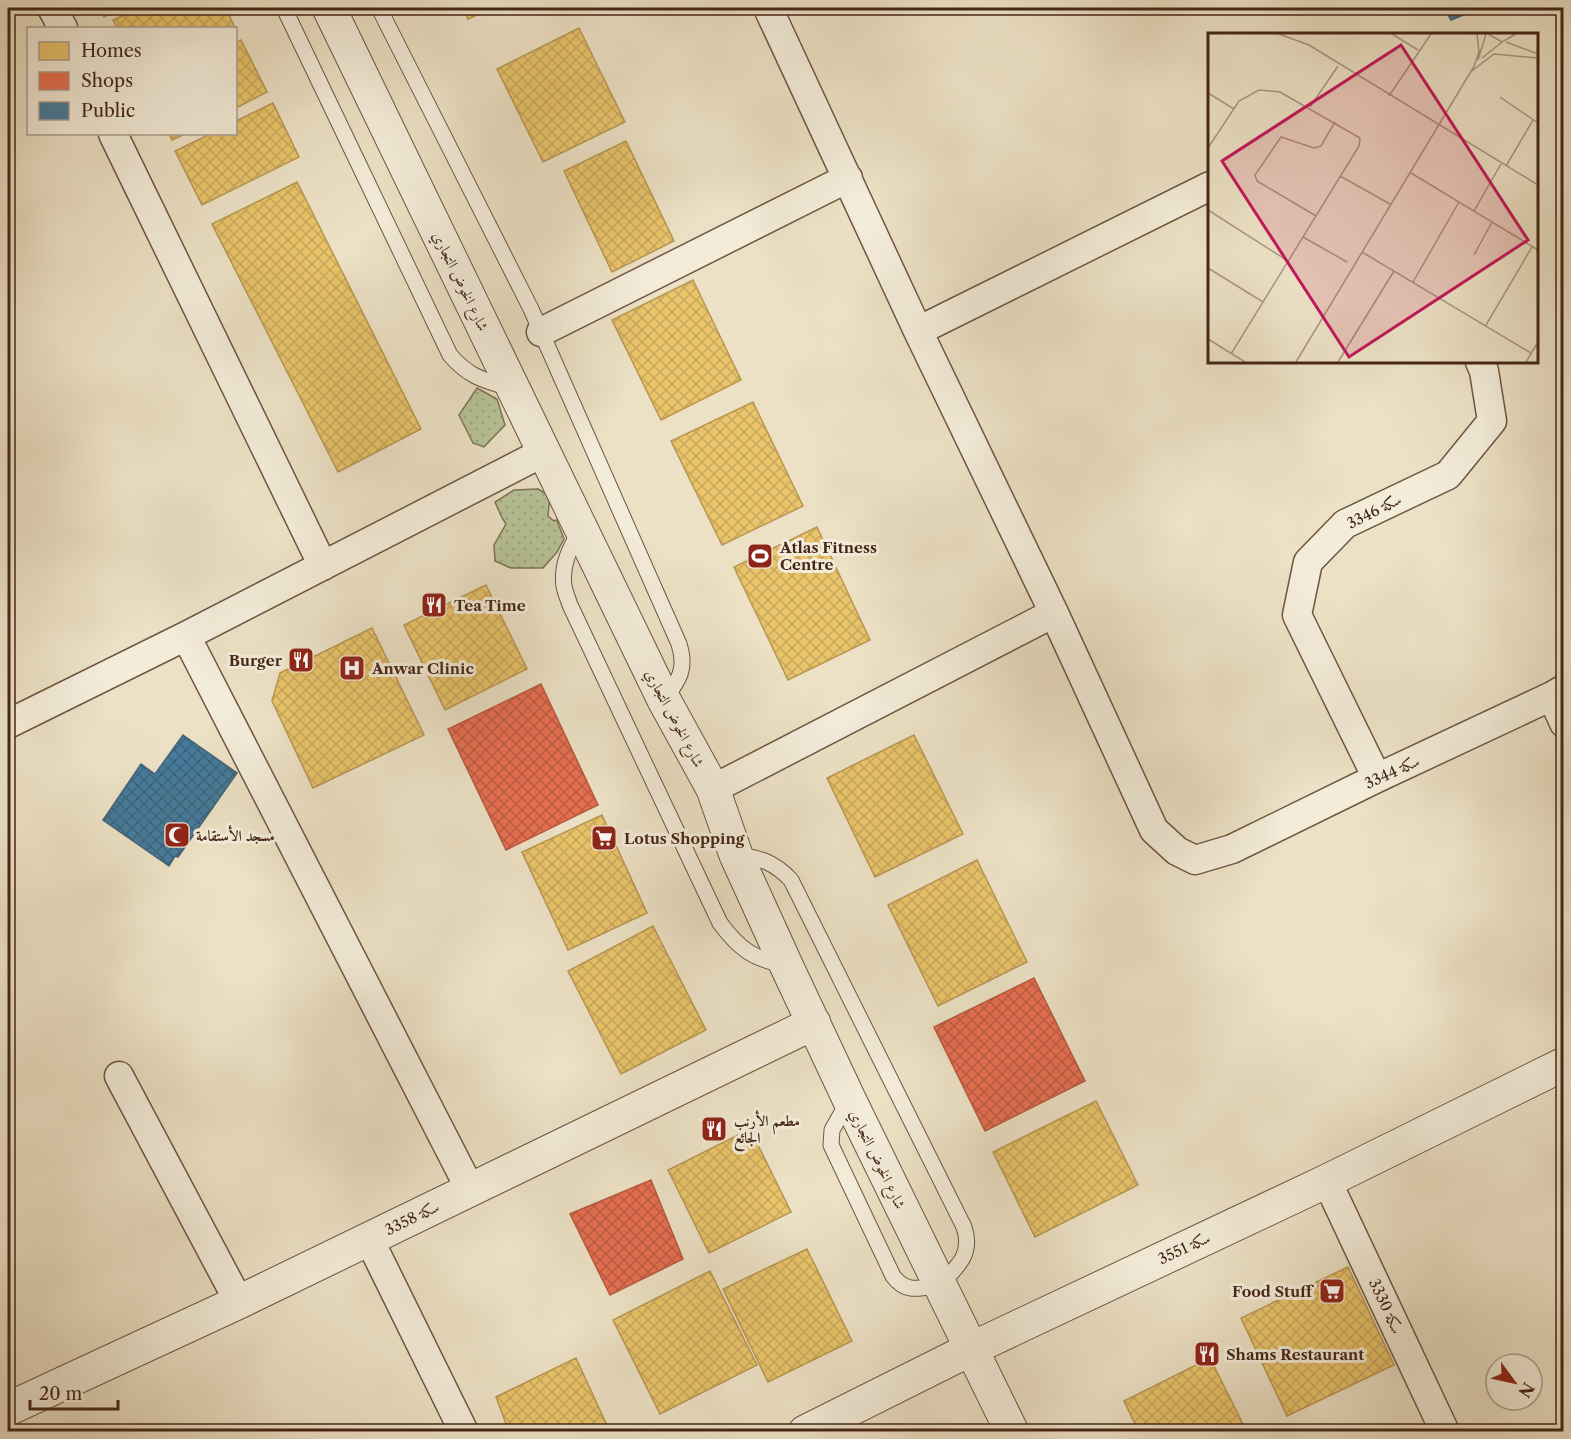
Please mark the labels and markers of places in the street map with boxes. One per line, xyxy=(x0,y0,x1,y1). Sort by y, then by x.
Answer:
place label: Atlas Fitness Centre xyxy=(779,538,877,574)
sports icon: Atlas Fitness Centre xyxy=(745,541,775,571)
restaurant icon: Tea Time xyxy=(419,590,449,620)
place label: Tea Time xyxy=(454,596,526,615)
restaurant icon: Burger xyxy=(286,645,316,675)
place label: Burger xyxy=(229,651,283,670)
hospital icon: Anwar Clinic xyxy=(337,653,367,683)
place label: Anwar Clinic xyxy=(371,659,474,678)
mosque icon: مسجد الأستقامة xyxy=(162,820,192,850)
supermarket icon: Lotus Shopping xyxy=(589,823,619,853)
place label: مسجد الأستقامة xyxy=(196,825,275,845)
place label: Lotus Shopping xyxy=(624,829,745,848)
place label: مطعم الأرنب الجائع xyxy=(734,1110,800,1152)
restaurant icon: مطعم الأرنب الجائع xyxy=(699,1114,729,1144)
supermarket icon: Food Stuff xyxy=(1317,1276,1347,1306)
place label: Food Stuff xyxy=(1232,1282,1314,1301)
restaurant icon: Shams Restaurant xyxy=(1192,1339,1222,1369)
place label: Shams Restaurant xyxy=(1226,1345,1364,1364)

